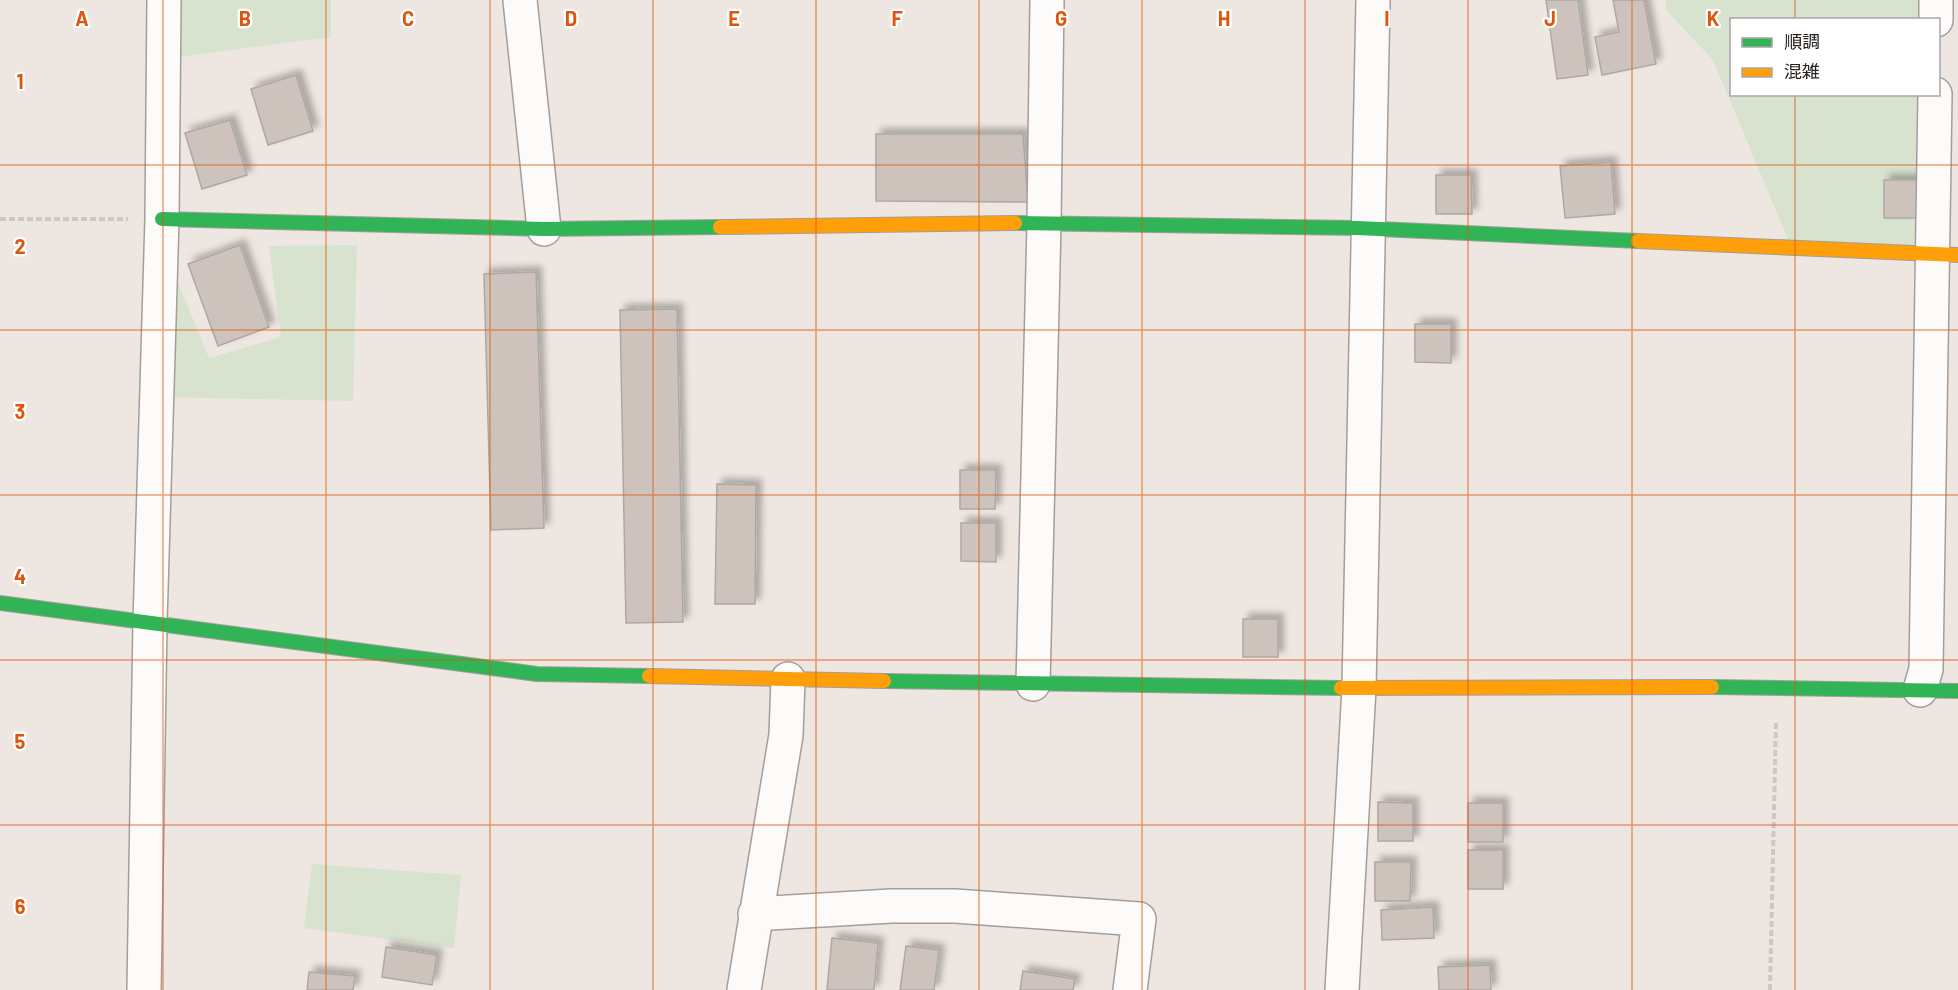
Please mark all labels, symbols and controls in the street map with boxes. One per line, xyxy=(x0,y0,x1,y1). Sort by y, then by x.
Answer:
text: A xyxy=(75,6,89,30)
text: B xyxy=(239,6,251,30)
text: C xyxy=(402,6,414,30)
text: D xyxy=(565,6,577,30)
text: E xyxy=(728,6,740,30)
text: F xyxy=(891,6,903,30)
text: G xyxy=(1055,6,1067,30)
text: H xyxy=(1218,6,1230,30)
text: I xyxy=(1384,6,1390,30)
text: J xyxy=(1544,6,1556,30)
text: K xyxy=(1707,6,1720,30)
legend xyxy=(1730,18,1940,96)
text: 順調 xyxy=(1784,30,1820,52)
text: 混雑 xyxy=(1784,60,1820,82)
text: 1 xyxy=(16,69,24,93)
text: 2 xyxy=(14,234,26,258)
text: 3 xyxy=(15,399,25,423)
text: 4 xyxy=(14,564,26,588)
text: 5 xyxy=(15,729,26,753)
text: 6 xyxy=(15,894,26,918)

